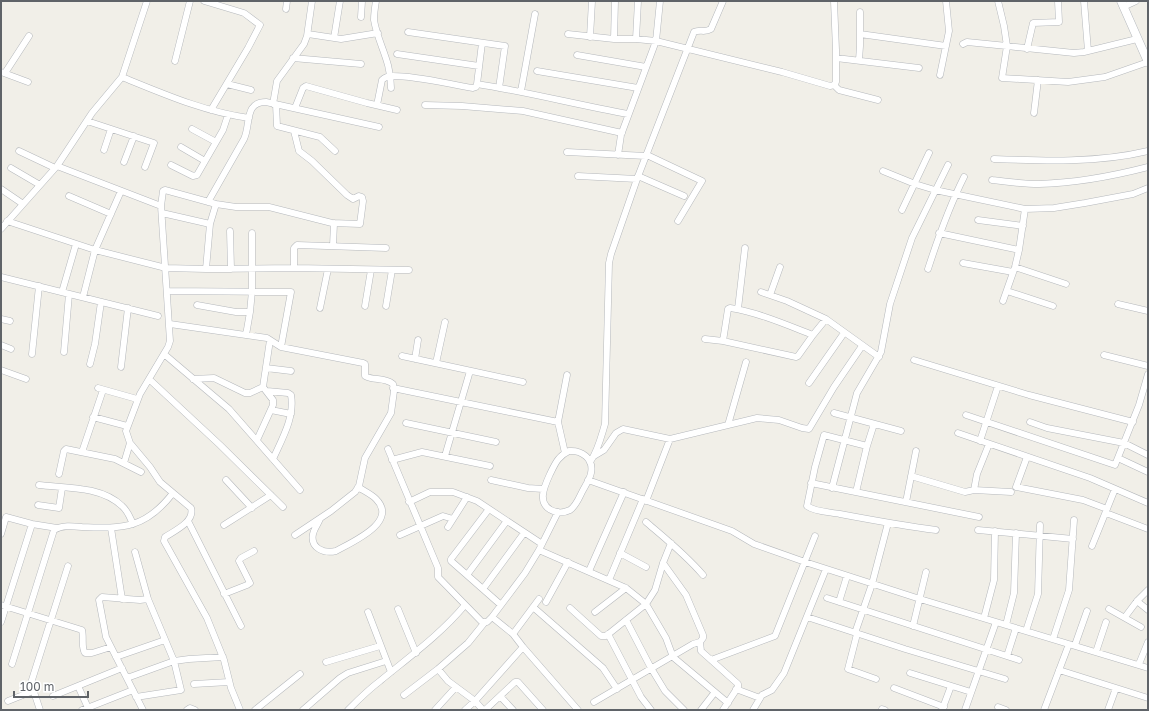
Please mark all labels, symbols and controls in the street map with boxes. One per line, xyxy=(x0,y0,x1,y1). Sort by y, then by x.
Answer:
scale bar xyxy=(14,673,88,699)
text: 100 m xyxy=(20,679,54,694)

